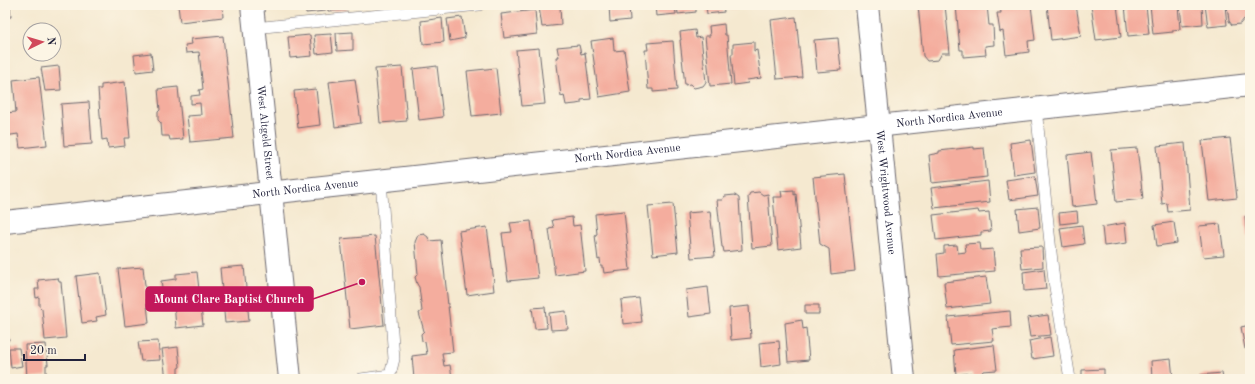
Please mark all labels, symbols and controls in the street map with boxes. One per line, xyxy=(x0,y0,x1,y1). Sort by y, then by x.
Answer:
north arrow xyxy=(22,22,62,62)
text: N xyxy=(45,37,56,47)
street label: West Altgeld Street xyxy=(255,85,275,180)
street label: North Nordica Avenue xyxy=(896,107,1003,129)
street label: West Wrightwood Avenue xyxy=(874,129,897,255)
street label: North Nordica Avenue xyxy=(574,142,681,165)
street label: North Nordica Avenue xyxy=(251,178,359,200)
callout: Mount Clare Baptist Church xyxy=(146,287,313,311)
text: Mount Clare Baptist Church xyxy=(154,294,304,306)
scale bar xyxy=(24,336,85,362)
text: 20 m xyxy=(30,345,57,357)

